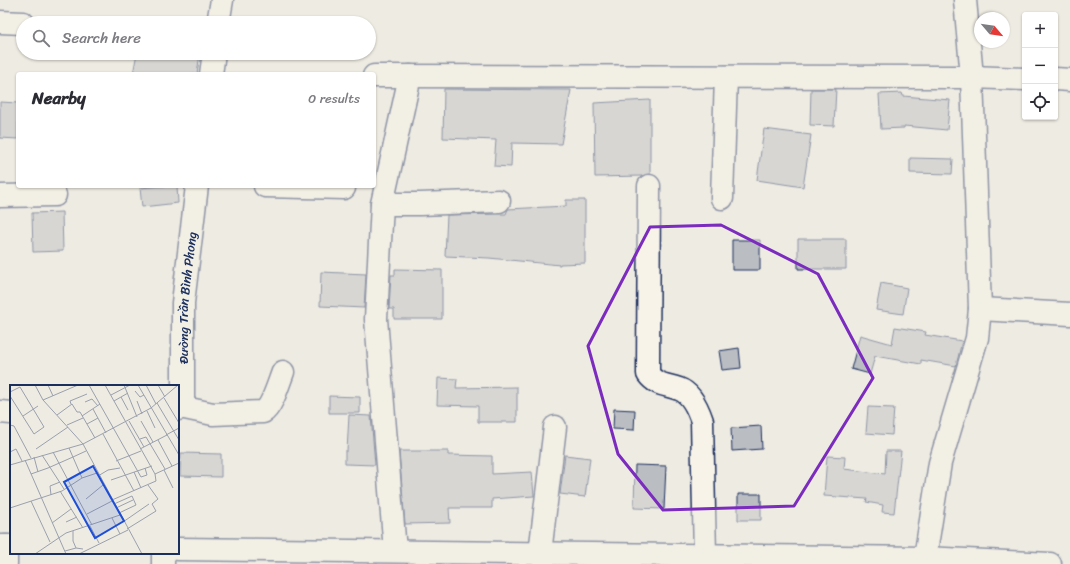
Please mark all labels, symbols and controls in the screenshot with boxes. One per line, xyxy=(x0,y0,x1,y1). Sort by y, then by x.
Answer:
north arrow xyxy=(974,12,1010,48)
map controls xyxy=(1022,12,1058,120)
button: + xyxy=(1022,12,1058,48)
search box xyxy=(16,16,376,60)
text: Search here xyxy=(62,25,141,51)
icon: search xyxy=(30,27,52,49)
button: − xyxy=(1022,48,1058,84)
text: Nearby xyxy=(32,83,86,113)
button: locate xyxy=(1022,84,1058,120)
text: 0 results xyxy=(308,87,360,110)
street label: Đường Trần Bình Phong xyxy=(171,230,203,364)
inset map xyxy=(10,385,179,554)

